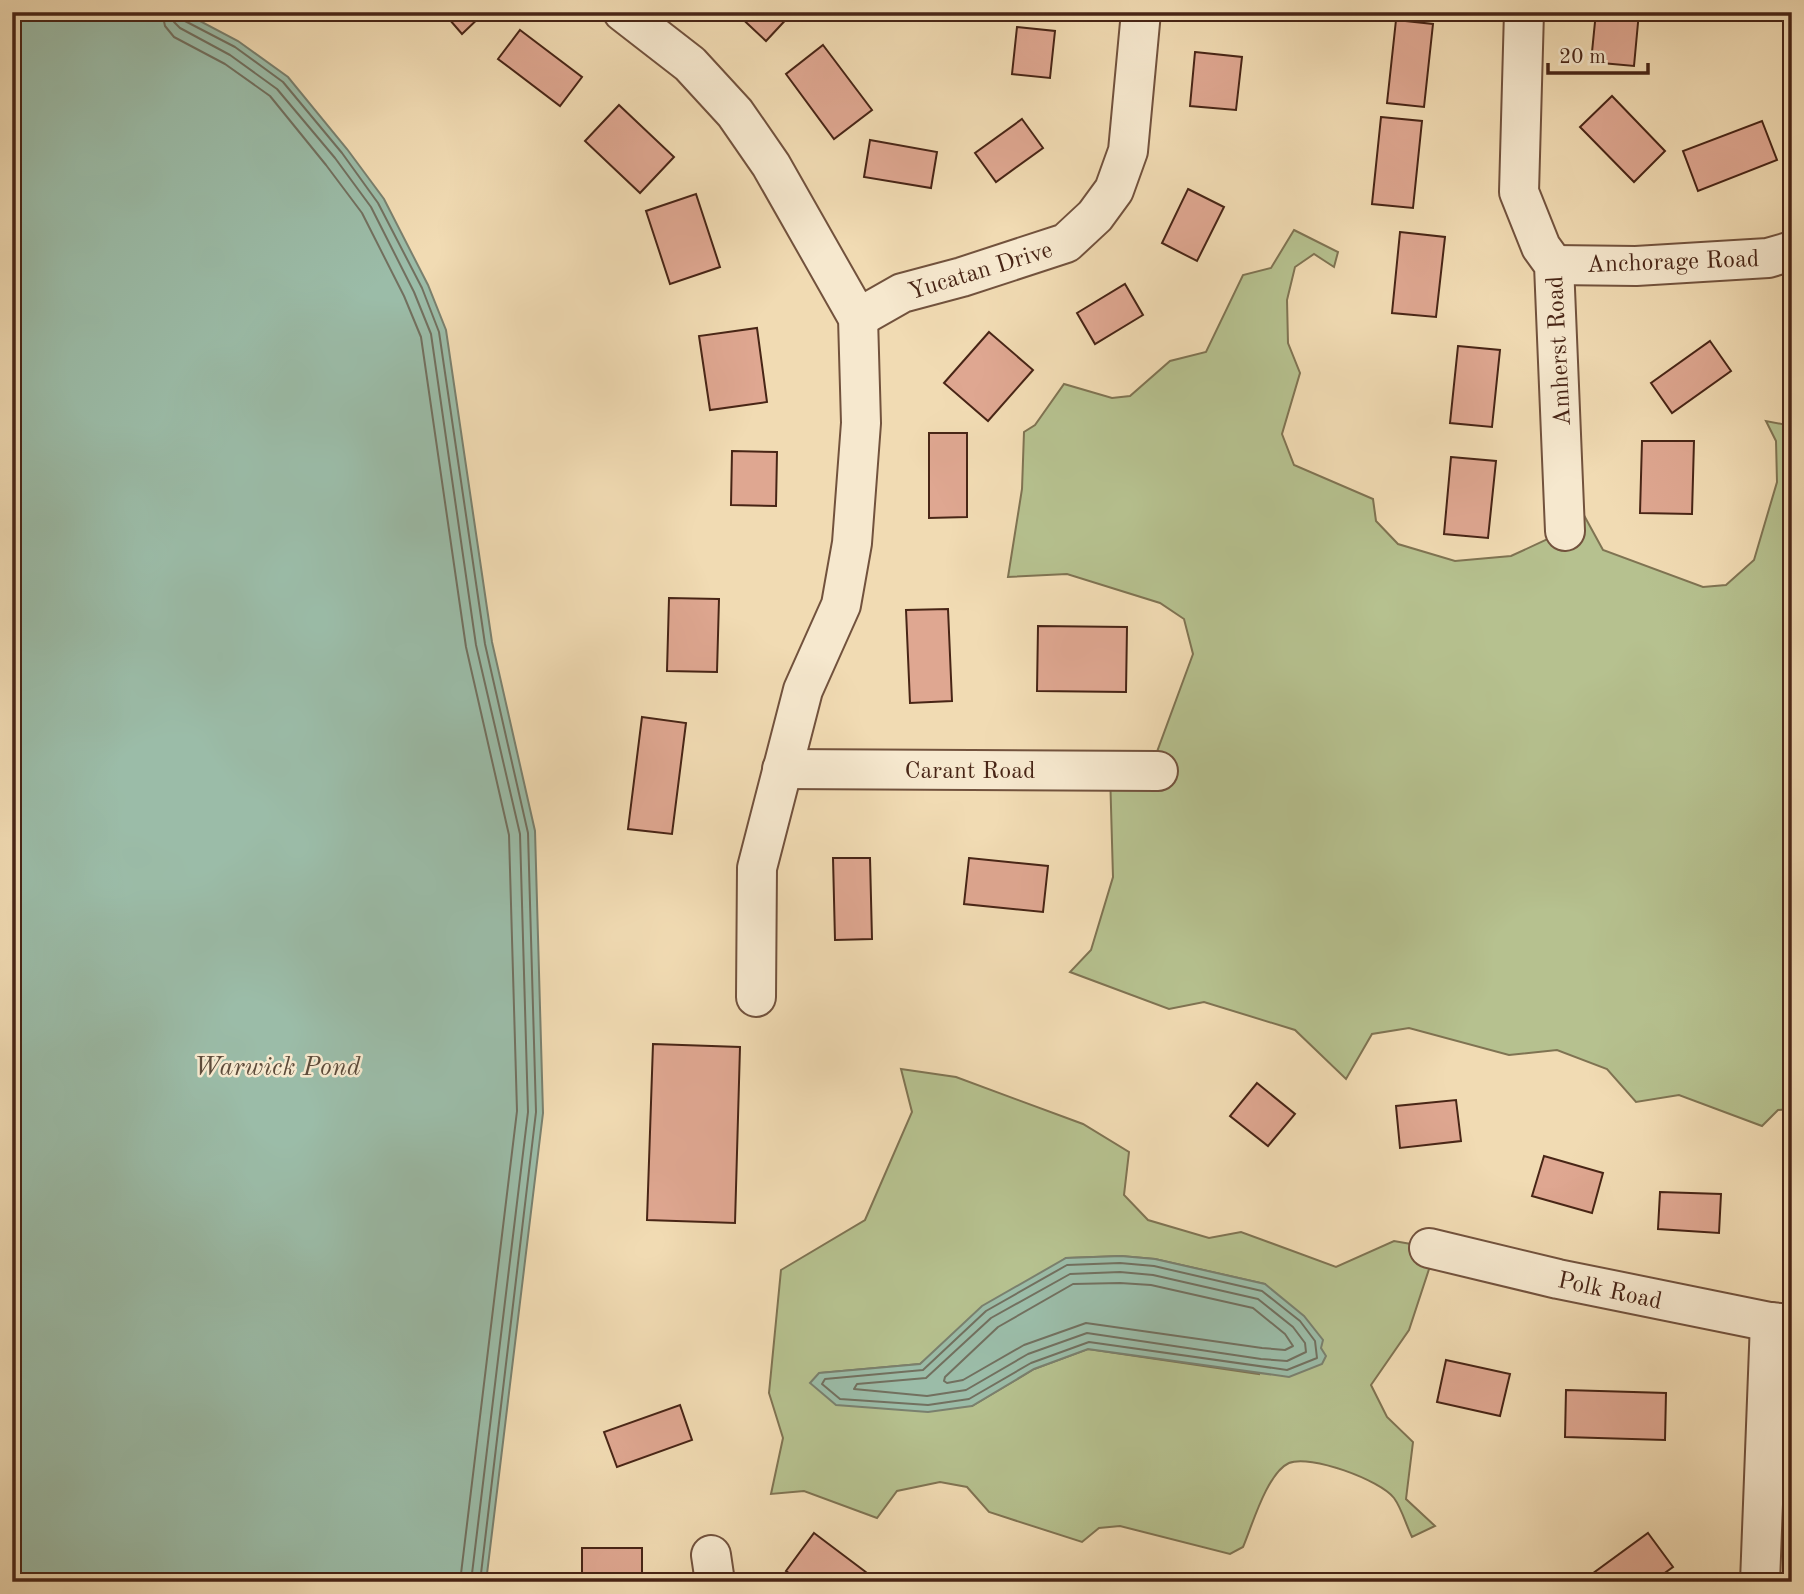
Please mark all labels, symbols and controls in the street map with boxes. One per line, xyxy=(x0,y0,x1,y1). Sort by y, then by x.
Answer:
scale bar xyxy=(1548,32,1648,76)
text: 20 m xyxy=(1559,47,1606,68)
street label: Yucatan Drive xyxy=(906,239,1056,305)
street label: Anchorage Road xyxy=(1586,248,1760,278)
street label: Amherst Road xyxy=(1544,275,1576,427)
street label: Carant Road xyxy=(904,760,1036,784)
water label: Warwick Pond xyxy=(193,1055,361,1081)
street label: Polk Road xyxy=(1555,1269,1664,1315)

